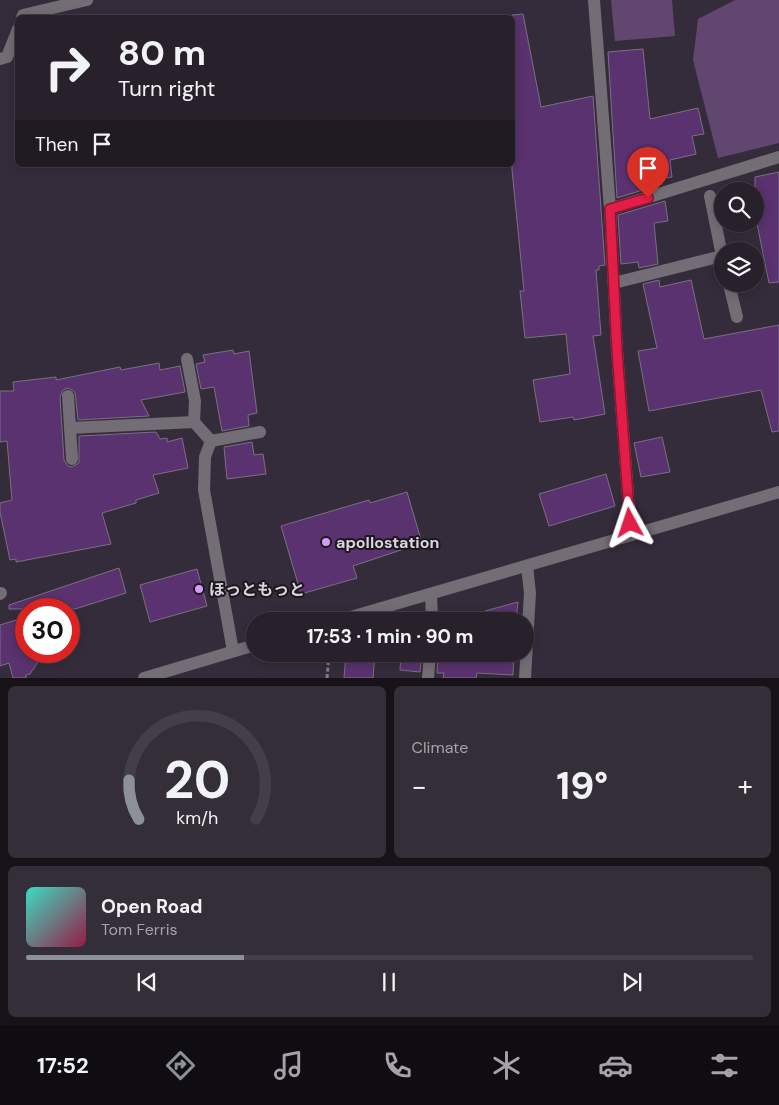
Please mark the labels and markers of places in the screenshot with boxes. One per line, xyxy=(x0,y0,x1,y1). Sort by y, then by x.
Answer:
pin xyxy=(627,147,669,198)
place label: apollostation xyxy=(336,532,439,553)
marker: apollostation xyxy=(320,536,332,548)
place label: ほっともっと xyxy=(209,579,305,600)
marker: ほっともっと xyxy=(193,583,205,595)

